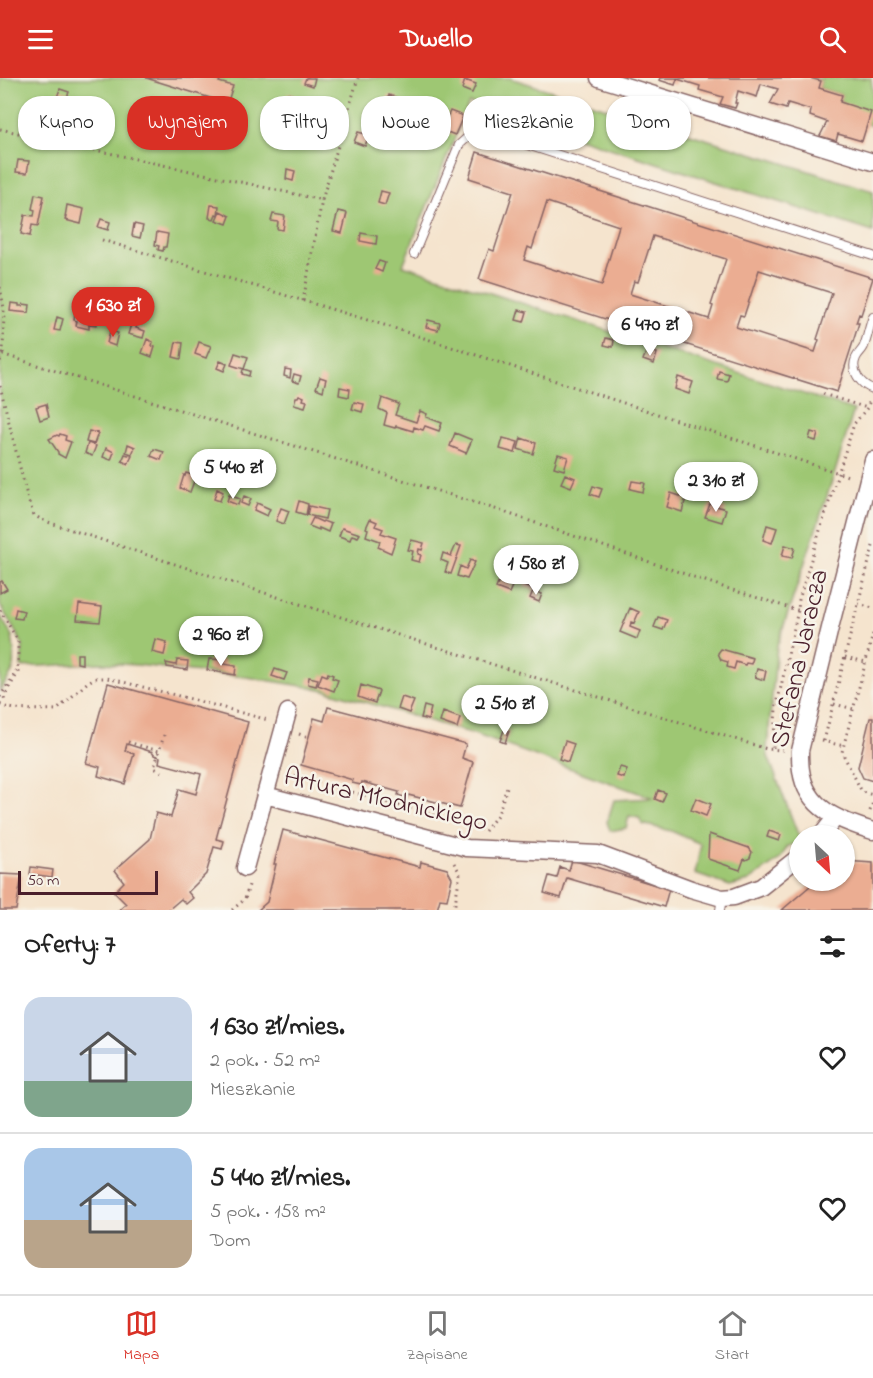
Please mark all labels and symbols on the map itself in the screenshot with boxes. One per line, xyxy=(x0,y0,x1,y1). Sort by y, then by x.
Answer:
pin: 1 630 zł xyxy=(51,287,175,338)
pin: 6 470 zł xyxy=(588,306,712,357)
pin: 5 440 zł xyxy=(171,449,295,500)
pin: 2 310 zł xyxy=(654,462,778,513)
pin: 1 580 zł xyxy=(474,545,598,596)
street label: Stefana Jaracza xyxy=(762,566,840,752)
pin: 2 960 zł xyxy=(159,616,283,667)
pin: 2 510 zł xyxy=(443,685,567,736)
street label: Artura Młodnickiego xyxy=(280,759,491,843)
north arrow xyxy=(789,825,855,891)
scale bar xyxy=(18,868,158,896)

